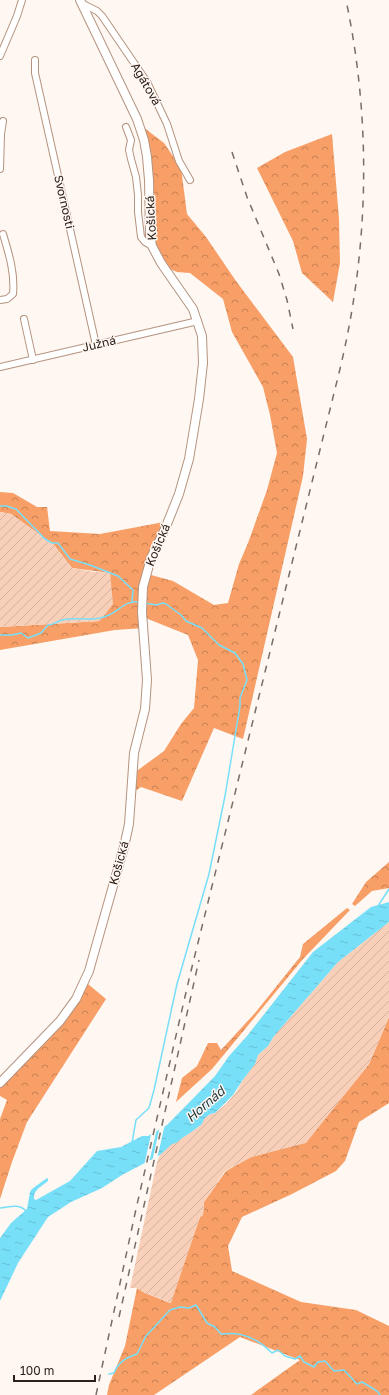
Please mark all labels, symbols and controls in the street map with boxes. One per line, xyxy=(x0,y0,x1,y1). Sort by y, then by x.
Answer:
street label: Agátová xyxy=(128,60,165,108)
street label: Svornosti xyxy=(51,173,78,230)
street label: Košická xyxy=(142,195,159,241)
street label: Južná xyxy=(81,332,117,355)
street label: Košická xyxy=(142,521,173,568)
street label: Košická xyxy=(105,839,132,886)
water label: Hornád xyxy=(182,1082,229,1125)
scale bar xyxy=(14,1357,95,1383)
text: 100 m xyxy=(20,1363,54,1378)

